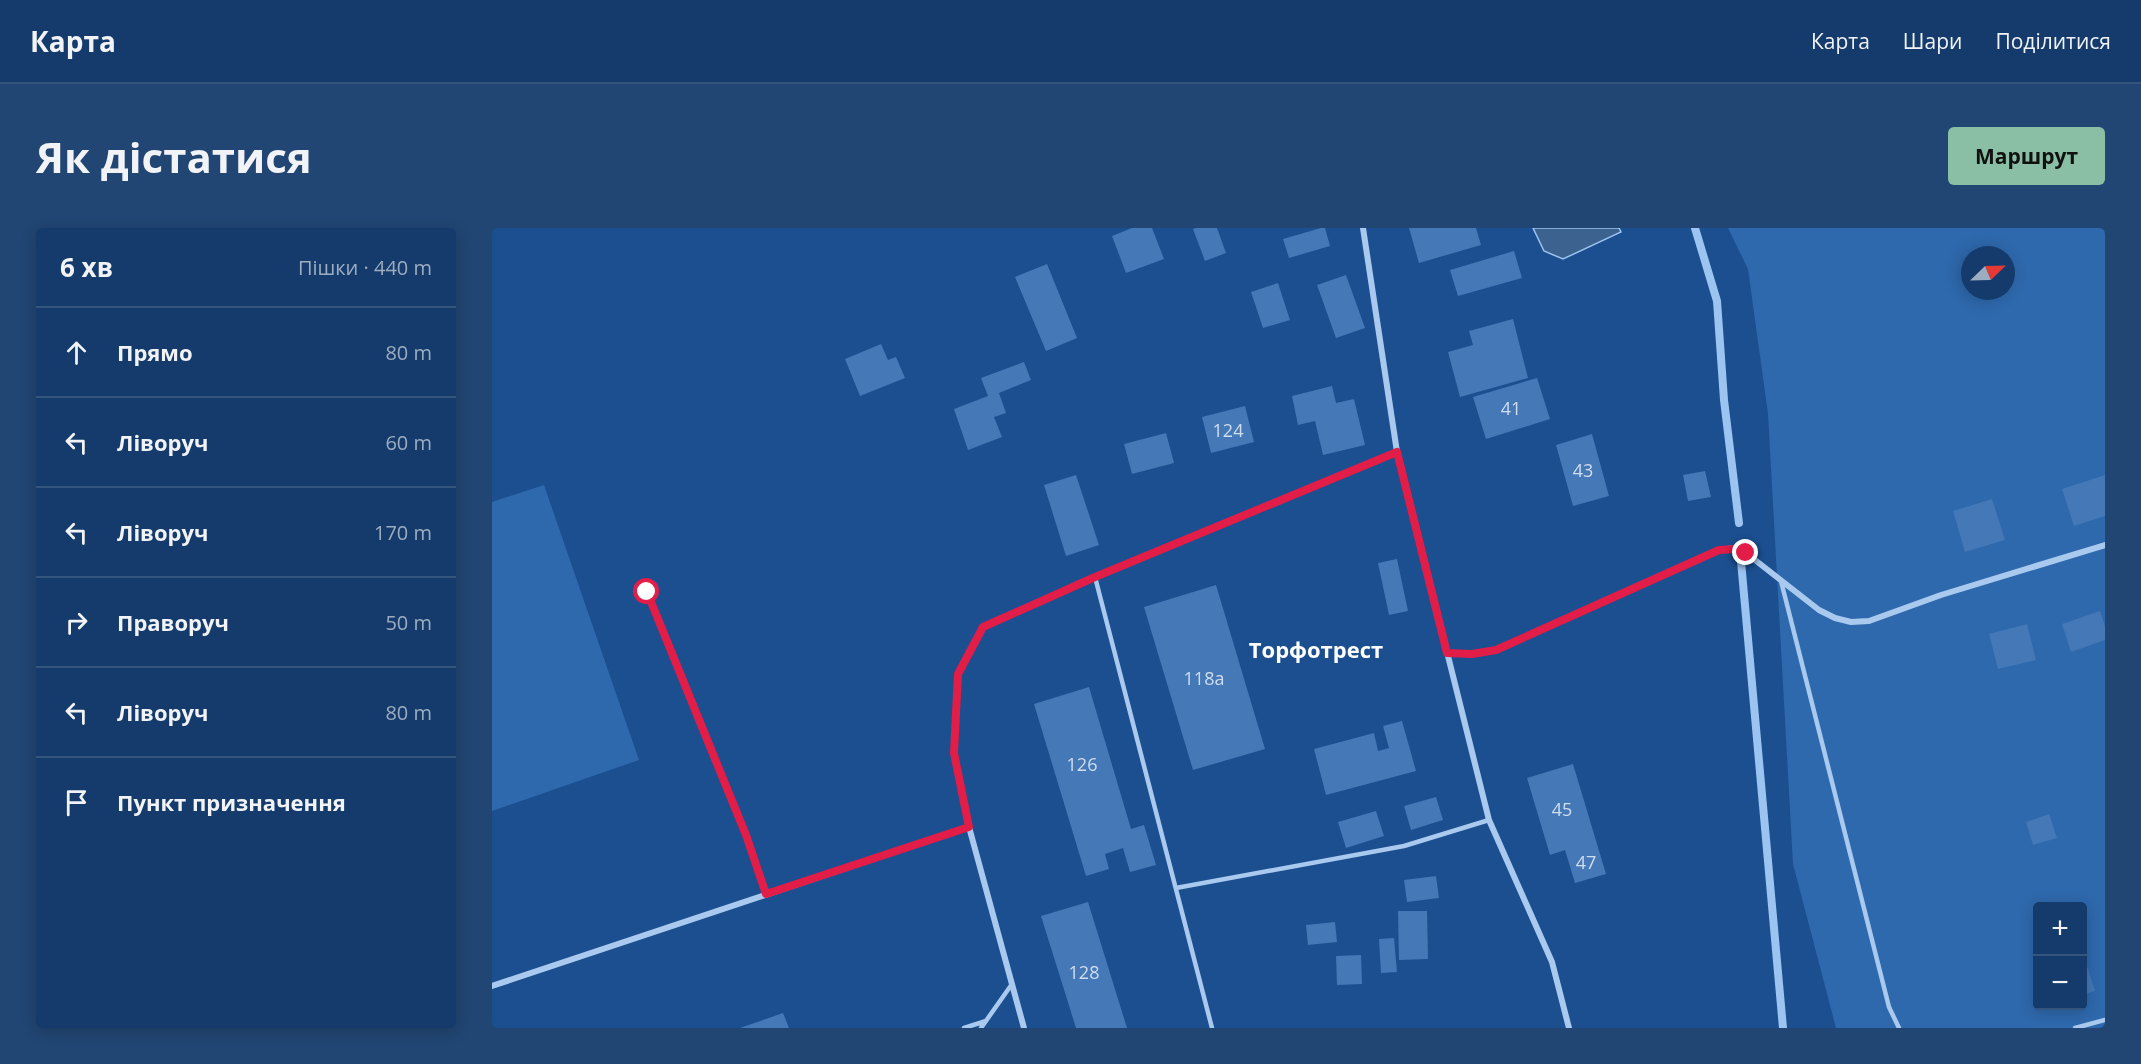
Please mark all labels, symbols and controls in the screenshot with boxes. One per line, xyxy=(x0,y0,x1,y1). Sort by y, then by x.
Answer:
text: Карта xyxy=(30,22,116,60)
text: Карта xyxy=(1811,27,1870,55)
text: Шари xyxy=(1903,27,1962,55)
text: Поділитися xyxy=(1995,27,2111,55)
button: Маршрут xyxy=(1948,127,2105,185)
text: Як дістатися xyxy=(36,128,312,185)
north arrow xyxy=(1961,246,2015,300)
text: 6 хв xyxy=(60,249,113,285)
text: Пішки · 440 m xyxy=(298,254,432,281)
icon: ahead xyxy=(60,336,93,369)
text: Прямо xyxy=(117,337,193,367)
text: 80 m xyxy=(385,339,432,366)
house number: 41 xyxy=(1501,396,1521,420)
house number: 124 xyxy=(1213,418,1243,442)
icon: left xyxy=(60,426,93,459)
text: Ліворуч xyxy=(117,427,208,457)
text: 60 m xyxy=(385,429,432,456)
house number: 43 xyxy=(1573,458,1593,482)
icon: left xyxy=(60,516,93,549)
text: Ліворуч xyxy=(117,517,208,547)
text: 170 m xyxy=(374,519,432,546)
route end xyxy=(1732,539,1758,565)
route start xyxy=(633,578,659,604)
icon: right xyxy=(60,606,93,639)
text: Праворуч xyxy=(117,607,229,637)
text: 50 m xyxy=(385,609,432,636)
district label: Торфотрест xyxy=(1249,634,1383,664)
house number: 118а xyxy=(1184,666,1224,690)
icon: left xyxy=(60,696,93,729)
text: Ліворуч xyxy=(117,697,208,727)
text: 80 m xyxy=(385,699,432,726)
house number: 126 xyxy=(1067,752,1097,776)
icon: arrive xyxy=(60,786,93,819)
text: Пункт призначення xyxy=(117,787,346,817)
house number: 45 xyxy=(1552,797,1572,821)
house number: 47 xyxy=(1576,850,1596,874)
map controls xyxy=(2033,902,2087,1010)
button: + xyxy=(2033,902,2087,956)
button: − xyxy=(2033,956,2087,1010)
house number: 128 xyxy=(1069,960,1099,984)

